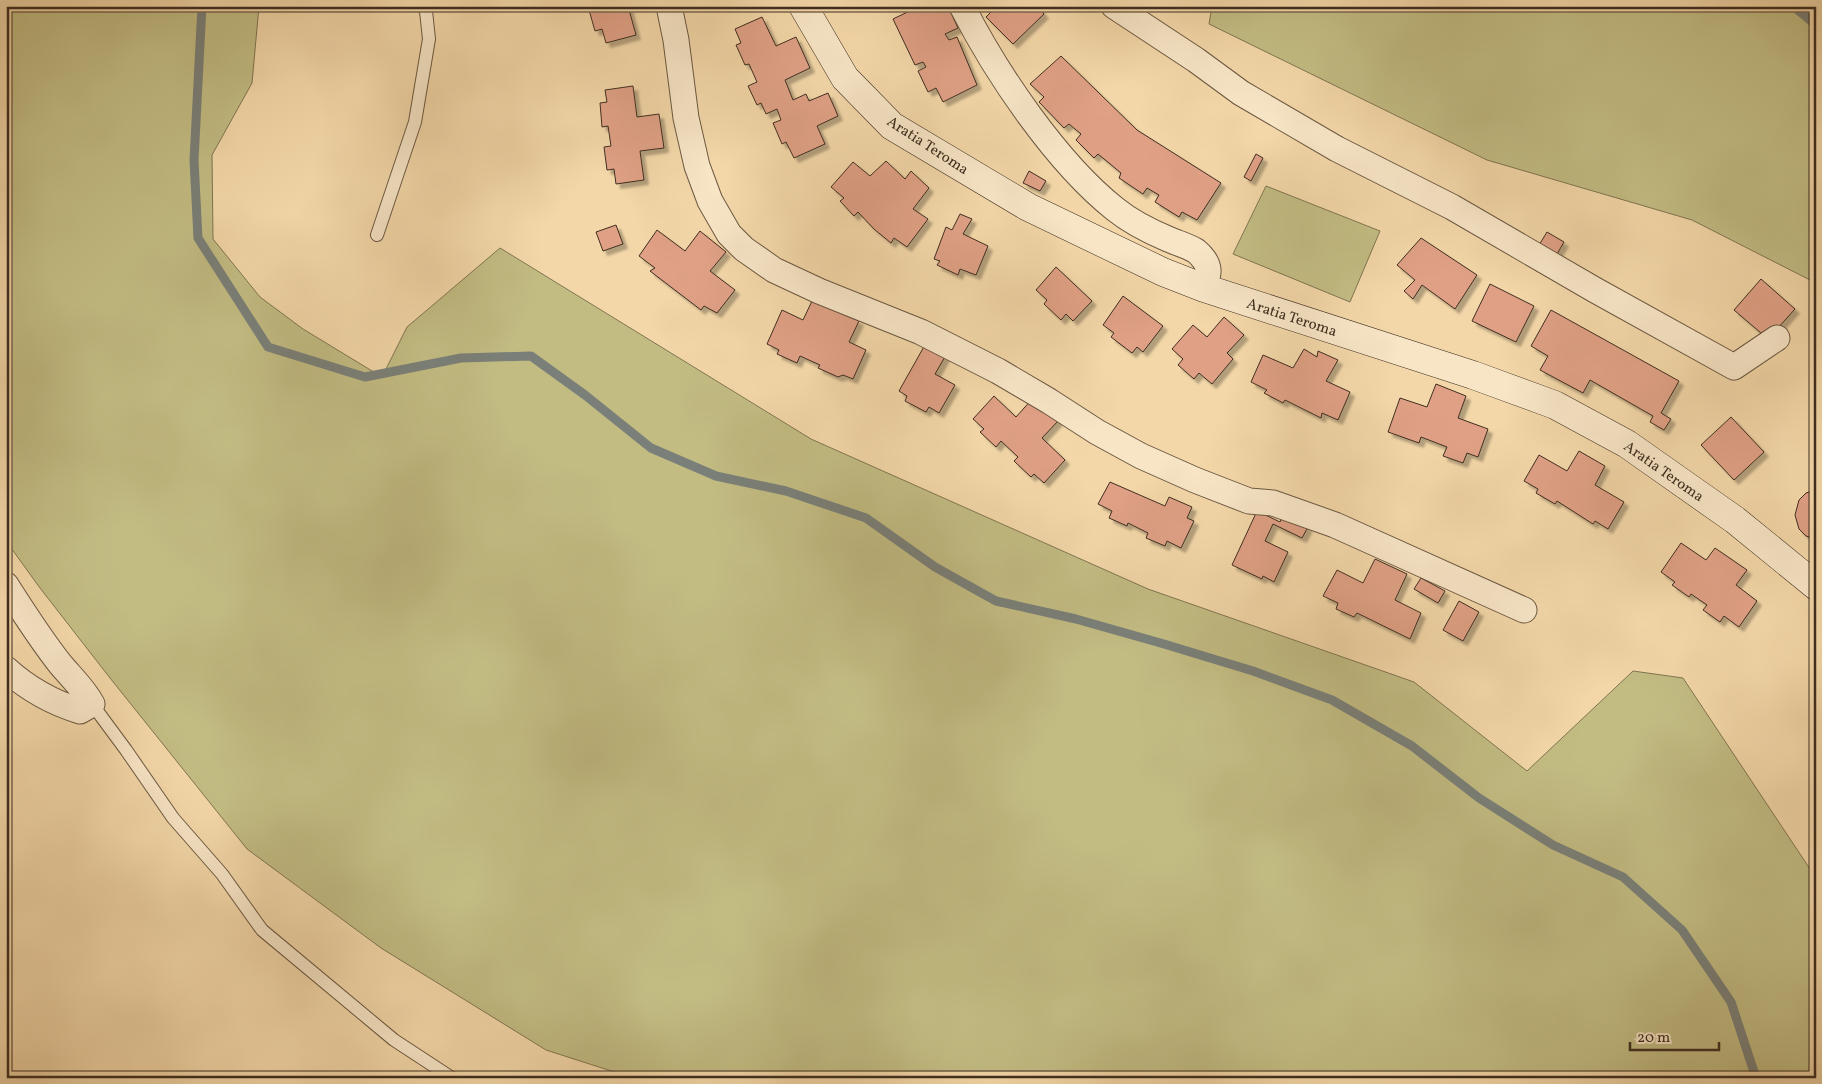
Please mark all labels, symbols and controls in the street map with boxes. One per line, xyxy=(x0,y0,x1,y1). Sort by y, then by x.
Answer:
street label: Aratia Teroma xyxy=(882,112,972,181)
street label: Aratia Teroma xyxy=(1244,294,1339,343)
street label: Aratia Teroma xyxy=(1619,437,1708,508)
scale bar xyxy=(1630,1019,1718,1051)
text: 20 m xyxy=(1637,1028,1670,1049)

